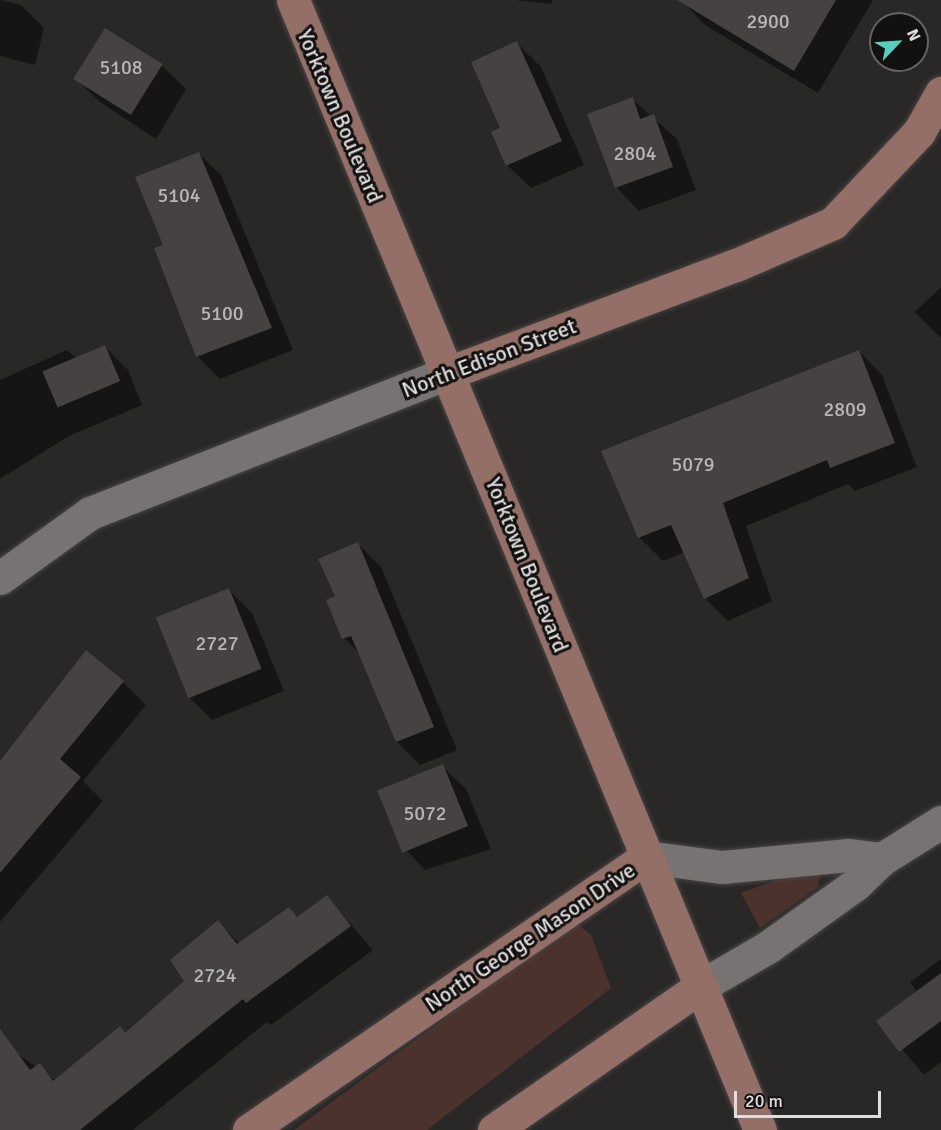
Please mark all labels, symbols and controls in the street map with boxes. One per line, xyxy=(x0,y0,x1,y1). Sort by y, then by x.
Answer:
house number: 2900 xyxy=(746,9,790,33)
north arrow xyxy=(869,12,929,72)
street label: Yorktown Boulevard xyxy=(291,25,389,207)
text: N xyxy=(902,26,925,45)
house number: 5108 xyxy=(99,55,143,79)
house number: 2804 xyxy=(613,141,657,165)
house number: 5104 xyxy=(157,183,201,207)
house number: 5100 xyxy=(200,301,244,325)
street label: North Edison Street xyxy=(398,313,580,403)
house number: 2809 xyxy=(823,397,867,421)
house number: 5079 xyxy=(671,452,715,476)
street label: Yorktown Boulevard xyxy=(480,474,574,656)
house number: 2727 xyxy=(195,631,239,655)
house number: 5072 xyxy=(403,801,447,825)
street label: North George Mason Drive xyxy=(420,857,640,1017)
house number: 2724 xyxy=(193,963,237,987)
scale bar xyxy=(737,1079,884,1117)
text: 20 m xyxy=(745,1090,783,1112)

